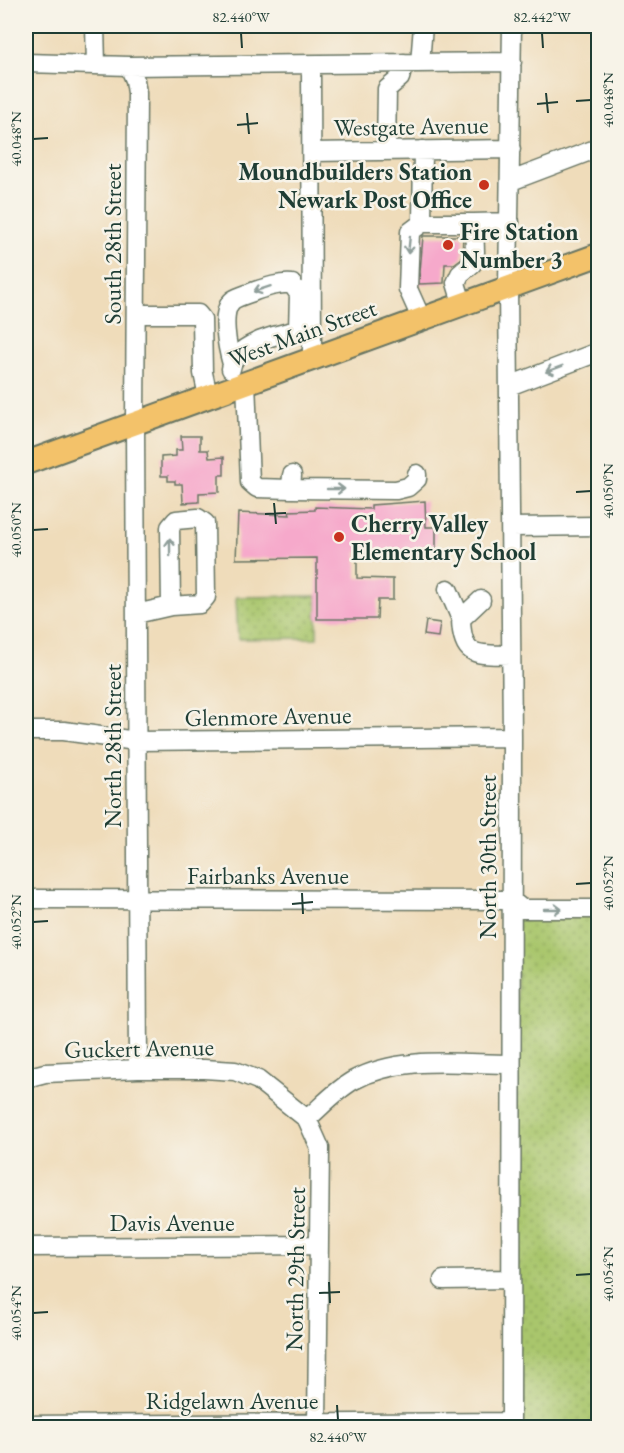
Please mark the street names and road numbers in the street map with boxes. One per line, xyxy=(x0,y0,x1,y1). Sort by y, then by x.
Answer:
street label: Westgate Avenue xyxy=(333,109,489,143)
street label: South 28th Street xyxy=(97,163,128,324)
street label: West Main Street xyxy=(223,292,381,374)
street label: North 28th Street xyxy=(97,664,128,828)
street label: Glenmore Avenue xyxy=(184,699,352,733)
street label: North 30th Street xyxy=(472,775,503,939)
street label: Fairbanks Avenue xyxy=(187,860,349,891)
street label: Guckert Avenue xyxy=(64,1031,214,1065)
street label: North 29th Street xyxy=(278,1186,312,1351)
street label: Davis Avenue xyxy=(109,1207,235,1238)
street label: Ridgelawn Avenue xyxy=(146,1385,318,1416)

